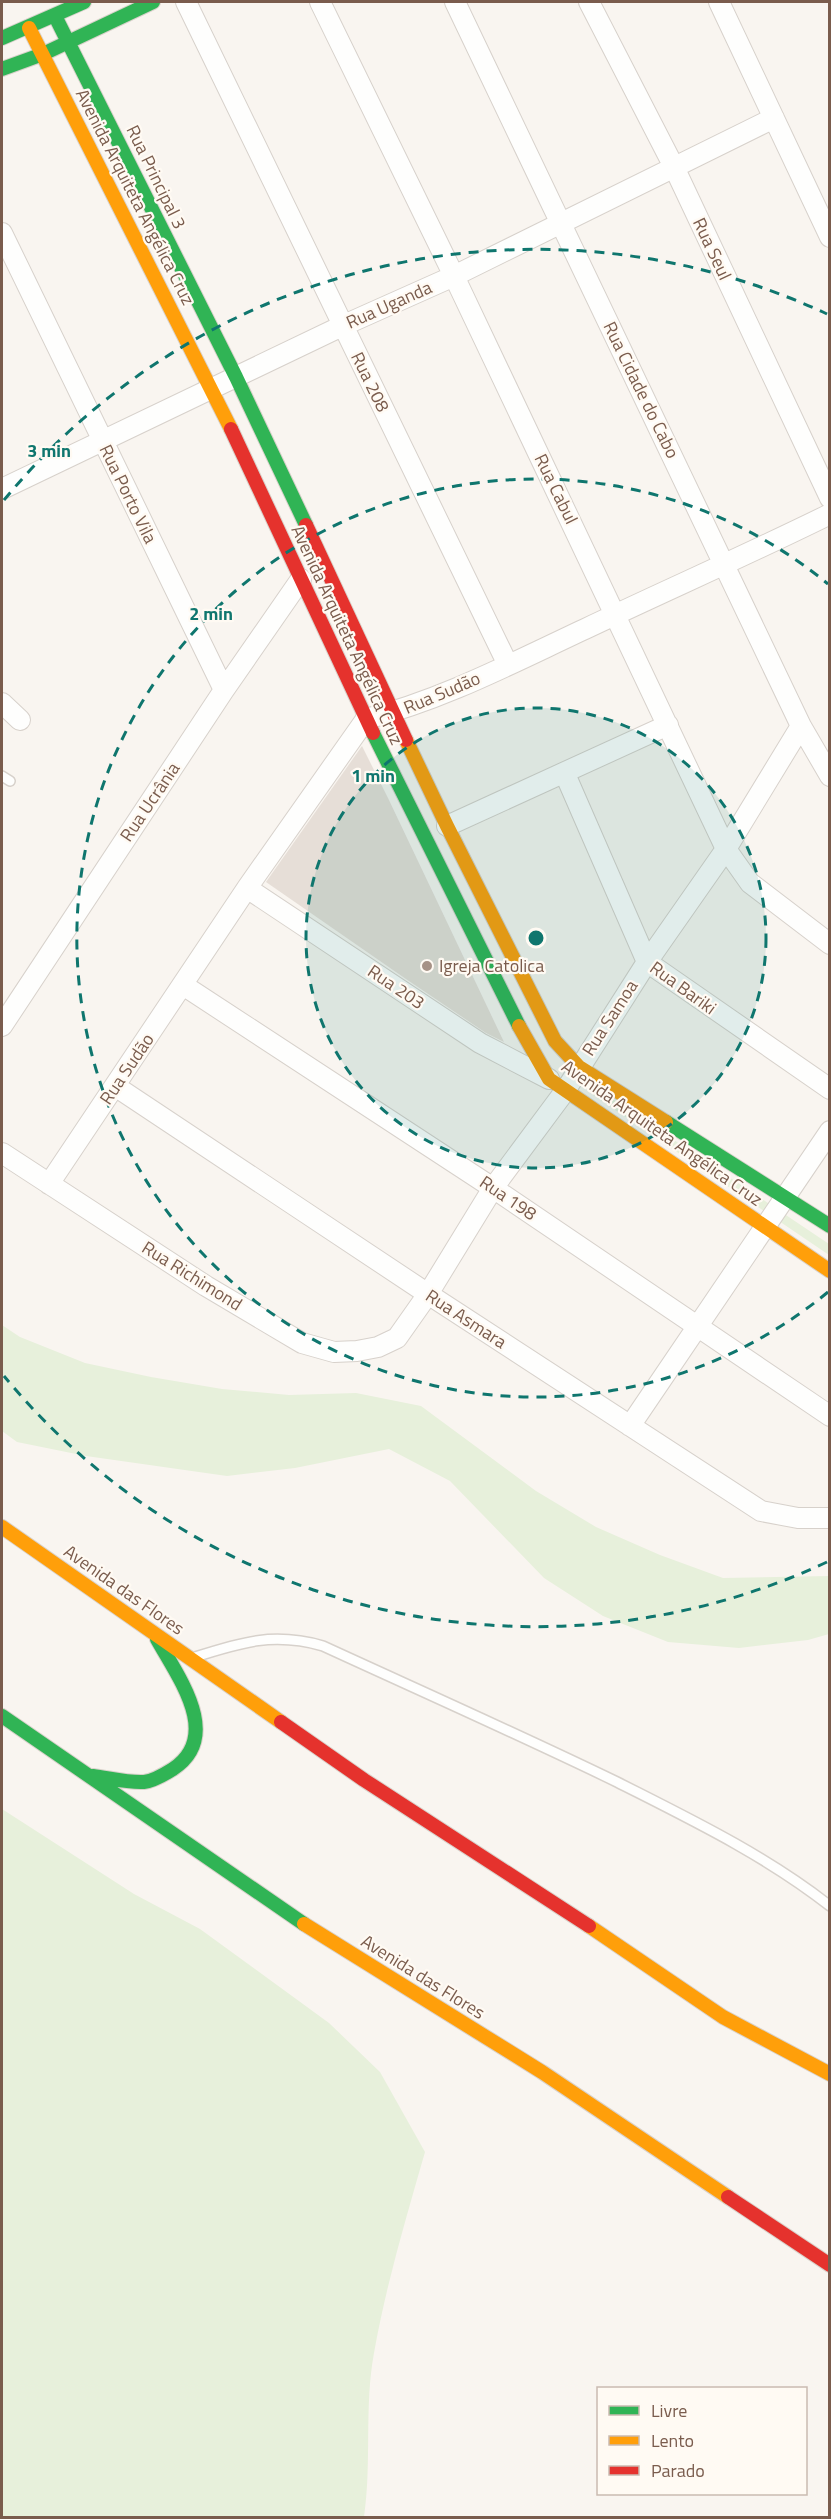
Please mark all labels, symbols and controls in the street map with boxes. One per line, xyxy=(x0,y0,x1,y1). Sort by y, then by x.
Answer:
street label: Avenida Arquiteta Angélica Cruz xyxy=(69,84,202,310)
street label: Rua Principal 3 xyxy=(120,120,193,233)
street label: Rua Seul xyxy=(686,213,739,284)
street label: Rua Uganda xyxy=(342,274,436,335)
street label: Rua Cidade do Cabo xyxy=(597,317,686,463)
street label: Rua 208 xyxy=(344,347,397,416)
text: 3 min xyxy=(27,437,71,464)
street label: Rua Porto Vila xyxy=(93,440,164,548)
street label: Rua Cabul xyxy=(528,449,585,529)
street label: Avenida Arquiteta Angélica Cruz xyxy=(285,520,410,749)
text: 2 min xyxy=(189,600,233,627)
street label: Rua Sudão xyxy=(399,664,484,721)
street label: Rua Ucrânia xyxy=(113,757,186,847)
text: 1 min xyxy=(351,762,395,789)
centre of rings xyxy=(526,928,546,948)
place label: Igreja Catolica xyxy=(439,952,544,979)
street label: Rua Bariki xyxy=(644,954,722,1021)
street label: Rua 203 xyxy=(362,958,430,1016)
marker: Igreja Catolica xyxy=(420,959,434,973)
street label: Rua Samoa xyxy=(575,974,644,1061)
street label: Rua Sudão xyxy=(93,1028,160,1110)
street label: Avenida Arquiteta Angélica Cruz xyxy=(556,1053,768,1212)
street label: Rua 198 xyxy=(474,1169,542,1227)
street label: Rua Richimond xyxy=(137,1234,248,1317)
street label: Rua Asmara xyxy=(420,1282,512,1355)
street label: Avenida das Flores xyxy=(59,1538,190,1641)
street label: Avenida das Flores xyxy=(356,1928,490,2026)
legend xyxy=(597,2387,807,2495)
text: Livre xyxy=(651,2397,687,2424)
text: Lento xyxy=(651,2427,694,2454)
text: Parado xyxy=(651,2457,705,2484)

